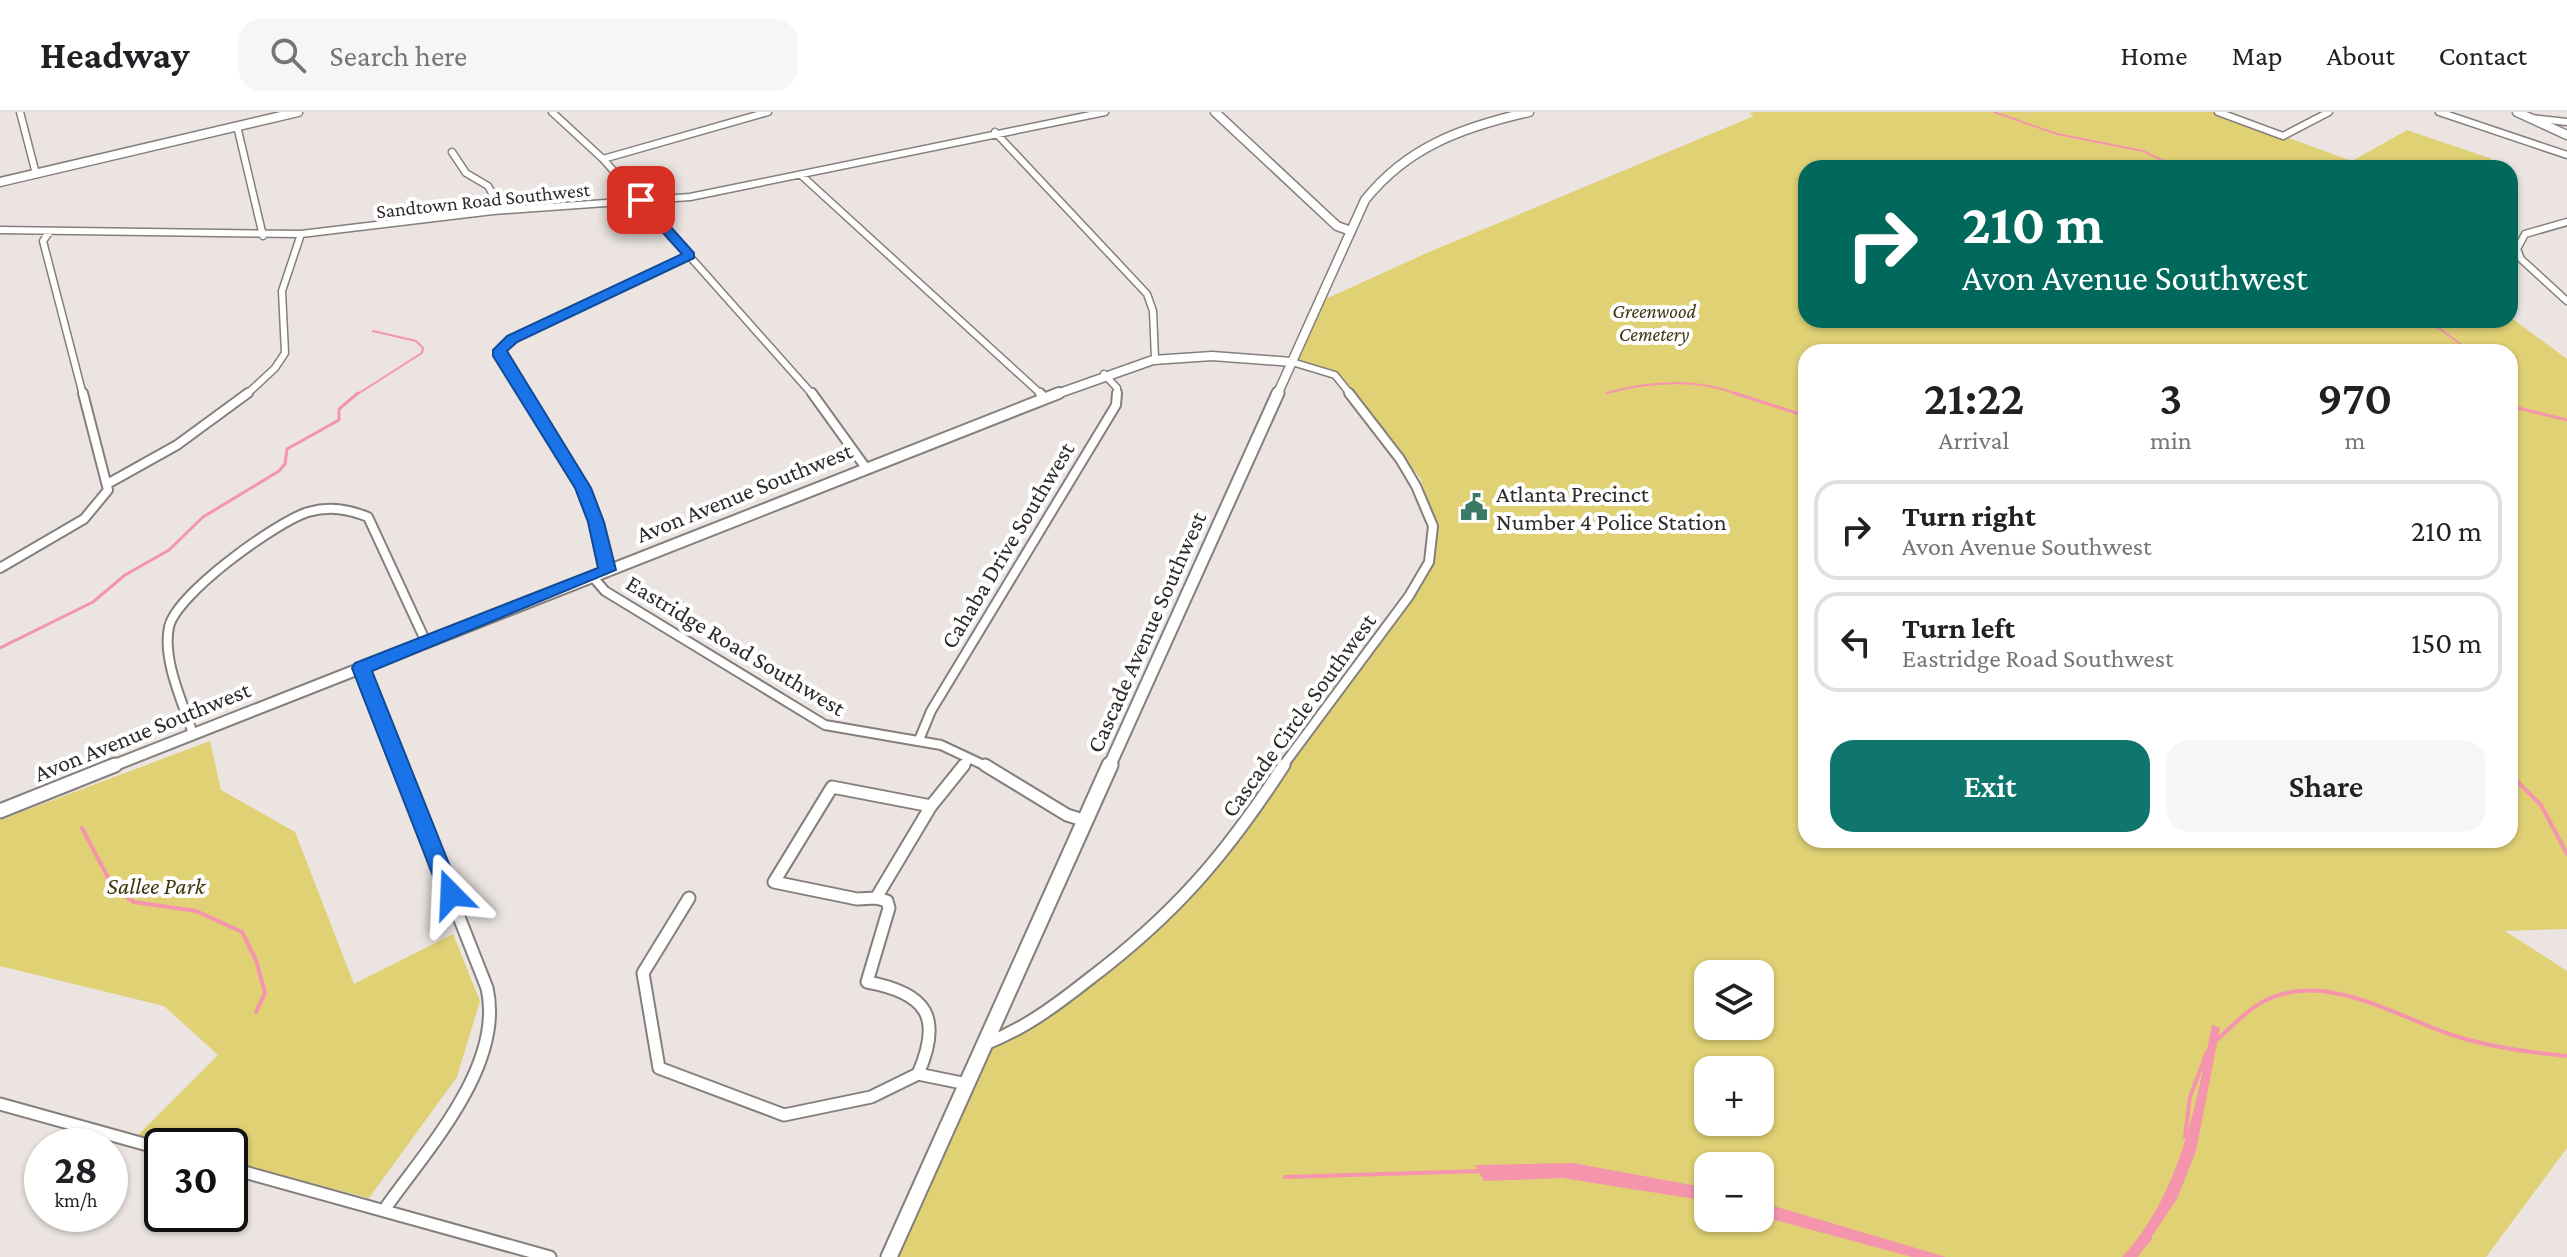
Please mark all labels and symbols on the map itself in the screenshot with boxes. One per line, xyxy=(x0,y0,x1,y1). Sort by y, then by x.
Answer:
pin xyxy=(607,166,675,234)
street label: Sandtown Road Southwest xyxy=(375,178,591,222)
park label: Greenwood Cemetery xyxy=(1612,300,1696,346)
street label: Avon Avenue Southwest xyxy=(632,436,857,548)
street label: Cahaba Drive Southwest xyxy=(935,436,1080,653)
place label: Atlanta Precinct Number 4 Police Station xyxy=(1496,480,1727,535)
public building icon: Atlanta Precinct Number 4 Police Station xyxy=(1459,492,1489,522)
street label: Cascade Avenue Southwest xyxy=(1081,507,1212,756)
street label: Eastridge Road Southwest xyxy=(622,569,851,722)
street label: Cascade Circle Southwest xyxy=(1215,607,1382,822)
street label: Avon Avenue Southwest xyxy=(30,675,255,787)
position arrow xyxy=(409,852,493,936)
park label: Sallee Park xyxy=(107,872,207,899)
speed limit sign: 30 xyxy=(144,1128,248,1232)

